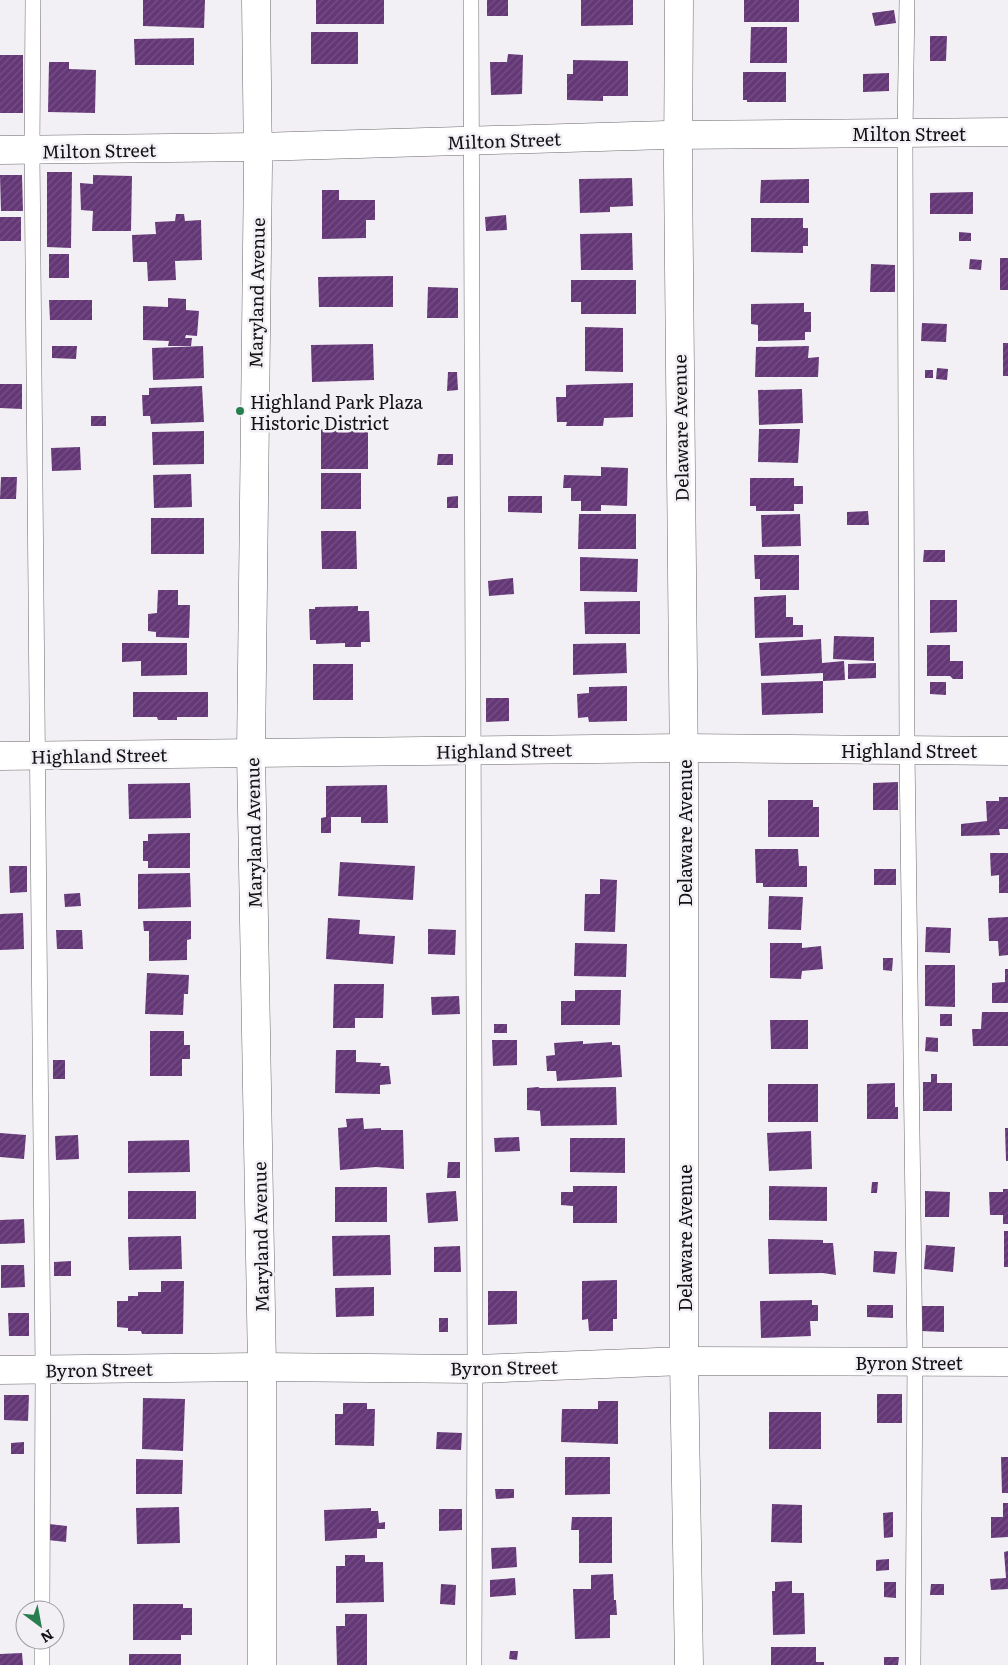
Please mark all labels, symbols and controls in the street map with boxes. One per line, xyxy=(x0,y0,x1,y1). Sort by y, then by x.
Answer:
street label: Milton Street xyxy=(852,120,967,147)
street label: Milton Street xyxy=(446,124,562,155)
street label: Milton Street xyxy=(42,135,157,164)
street label: Maryland Avenue xyxy=(241,217,271,369)
street label: Delaware Avenue xyxy=(665,354,695,502)
place label: Highland Park Plaza Historic District xyxy=(250,388,423,436)
marker: Highland Park Plaza Historic District xyxy=(234,405,246,417)
street label: Highland Street xyxy=(436,735,573,765)
street label: Highland Street xyxy=(841,737,978,764)
street label: Highland Street xyxy=(31,740,168,770)
street label: Maryland Avenue xyxy=(238,757,268,909)
street label: Delaware Avenue xyxy=(671,759,698,907)
street label: Maryland Avenue xyxy=(245,1161,275,1313)
street label: Delaware Avenue xyxy=(671,1164,698,1312)
street label: Byron Street xyxy=(855,1349,964,1376)
street label: Byron Street xyxy=(450,1353,559,1381)
street label: Byron Street xyxy=(45,1355,154,1383)
north arrow xyxy=(15,1600,65,1650)
text: N xyxy=(37,1625,58,1649)

